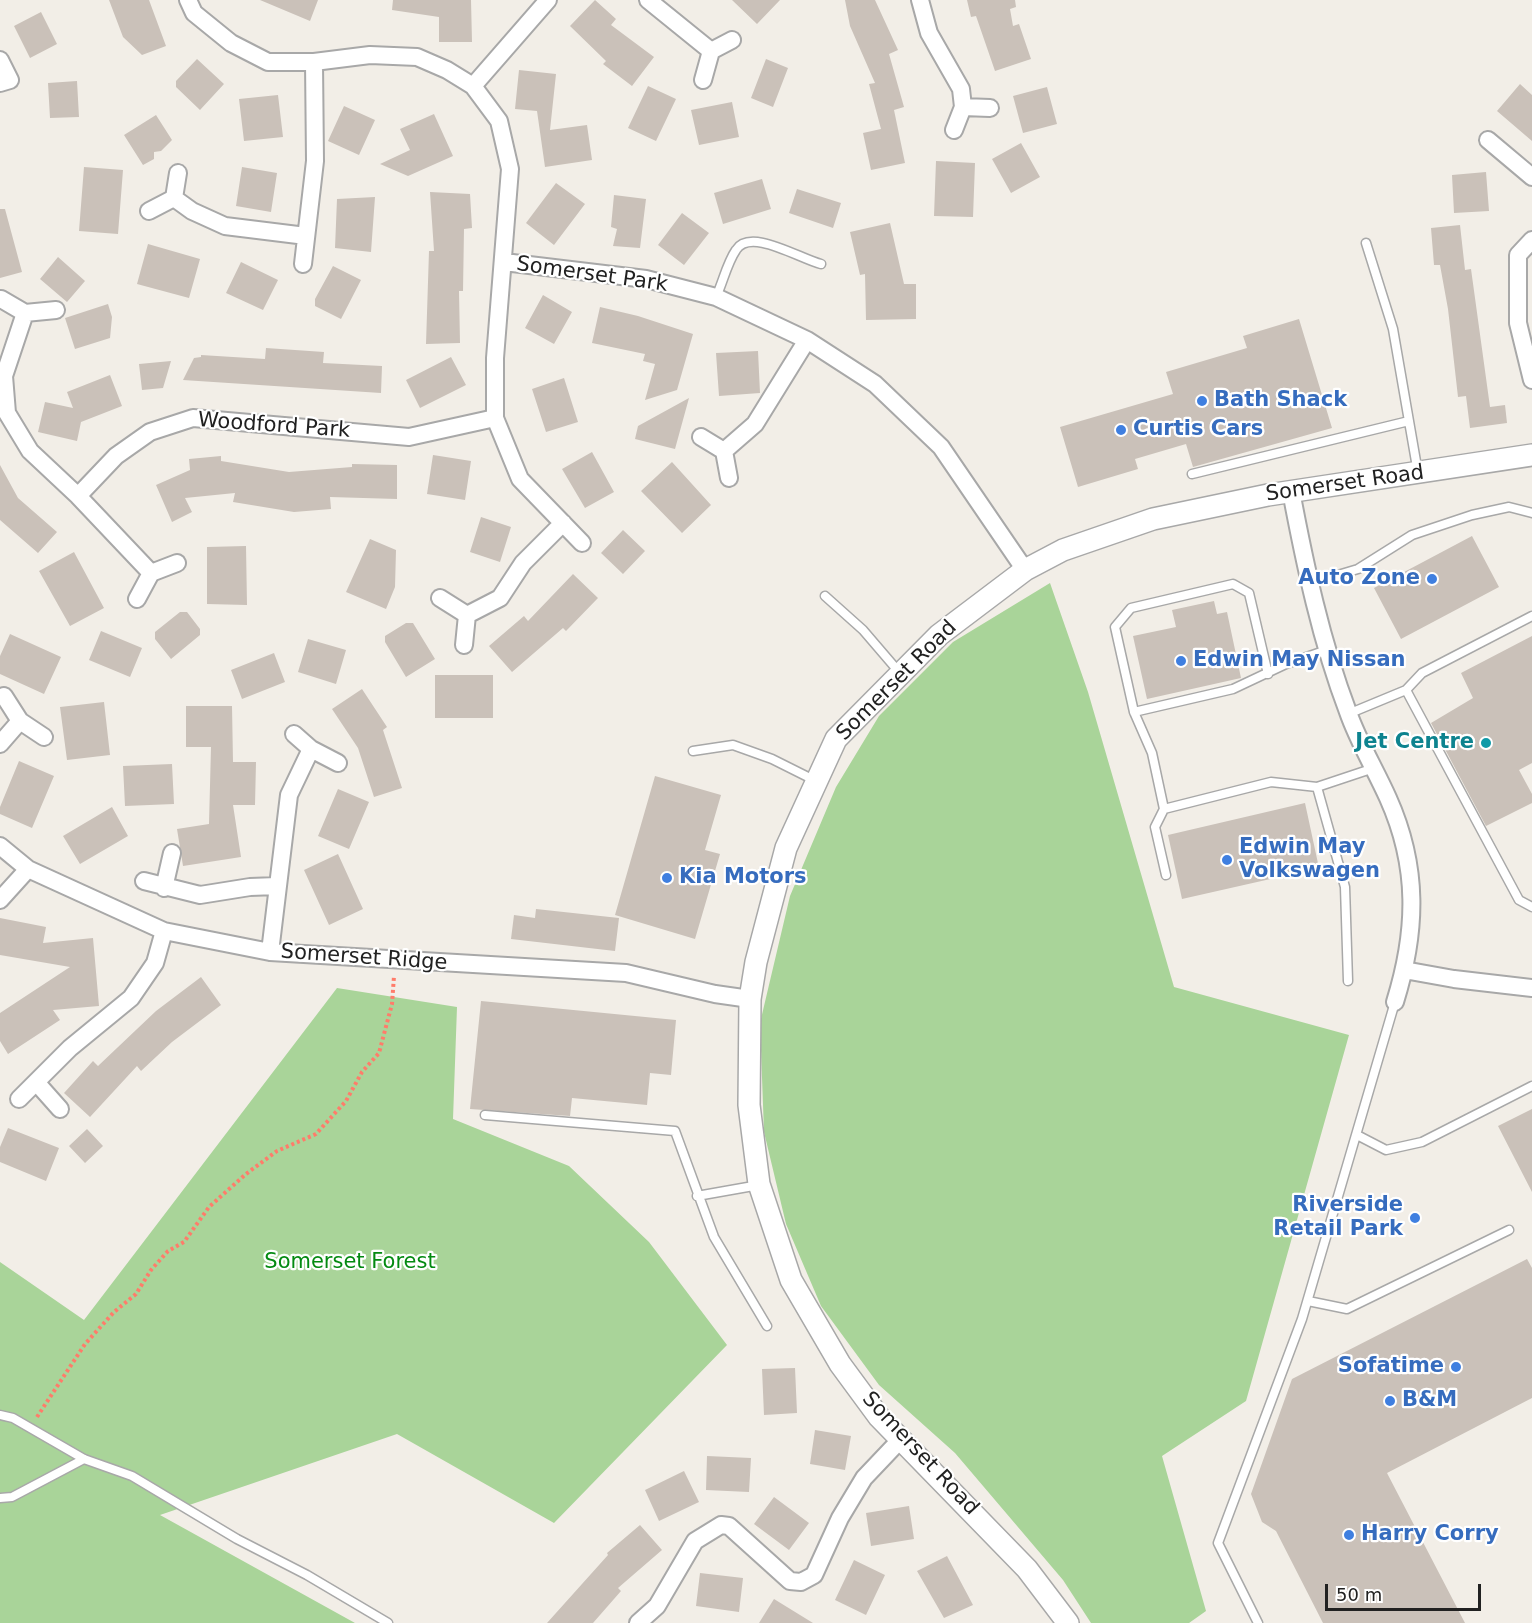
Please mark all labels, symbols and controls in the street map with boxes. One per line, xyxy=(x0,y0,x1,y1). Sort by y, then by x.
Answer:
street label: Somerset Park xyxy=(515,252,669,298)
place label: Bath Shack xyxy=(1214,388,1347,414)
marker: Bath Shack xyxy=(1195,394,1209,408)
street label: Woodford Park xyxy=(197,408,351,444)
place label: Curtis Cars xyxy=(1133,417,1263,443)
marker: Curtis Cars xyxy=(1114,423,1128,437)
street label: Somerset Road xyxy=(1264,460,1426,508)
place label: Auto Zone xyxy=(1298,566,1420,592)
marker: Auto Zone xyxy=(1425,572,1439,586)
street label: Somerset Road xyxy=(832,616,962,746)
place label: Edwin May Nissan xyxy=(1193,648,1406,674)
marker: Edwin May Nissan xyxy=(1174,654,1188,668)
place label: Jet Centre xyxy=(1355,730,1474,756)
marker: Jet Centre xyxy=(1479,736,1493,750)
place label: Edwin May Volkswagen xyxy=(1239,835,1380,885)
marker: Edwin May Volkswagen xyxy=(1220,853,1234,867)
place label: Kia Motors xyxy=(679,865,807,891)
marker: Kia Motors xyxy=(660,871,674,885)
street label: Somerset Ridge xyxy=(280,940,448,976)
place label: Riverside Retail Park xyxy=(1273,1193,1403,1243)
marker: Riverside Retail Park xyxy=(1408,1211,1422,1225)
park label: Somerset Forest xyxy=(264,1250,436,1276)
place label: Sofatime xyxy=(1338,1354,1444,1380)
marker: Sofatime xyxy=(1449,1360,1463,1374)
street label: Somerset Road xyxy=(856,1387,984,1521)
place label: B&M xyxy=(1402,1388,1457,1414)
marker: B&M xyxy=(1383,1394,1397,1408)
place label: Harry Corry xyxy=(1361,1522,1499,1548)
marker: Harry Corry xyxy=(1342,1528,1356,1542)
scale bar xyxy=(1328,1572,1484,1610)
text: 50 m xyxy=(1336,1584,1382,1605)

